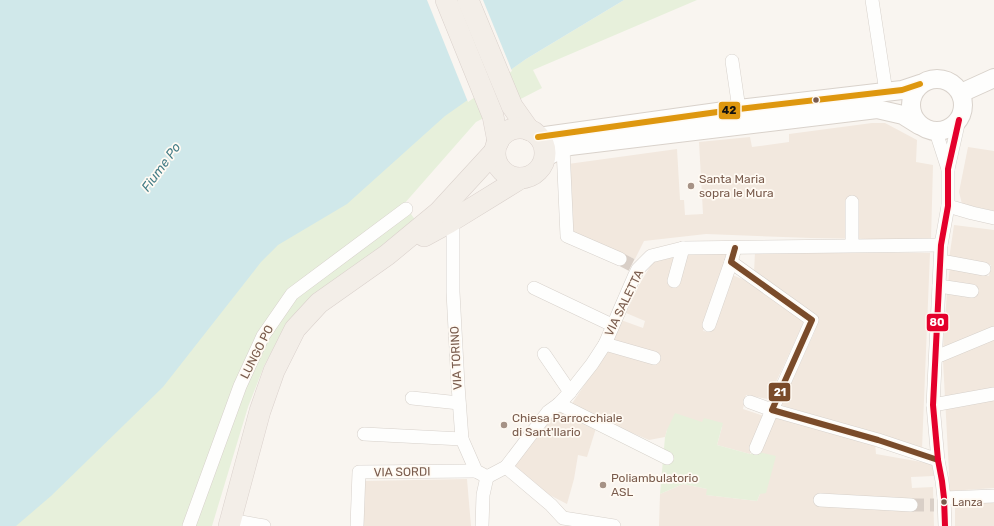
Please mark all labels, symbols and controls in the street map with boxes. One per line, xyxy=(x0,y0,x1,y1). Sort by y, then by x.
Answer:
unlabelled marker xyxy=(811,95,821,105)
line badge: 42 xyxy=(718,101,741,120)
text: 42 xyxy=(722,104,736,117)
water label: Fiume Po xyxy=(138,140,184,194)
place label: Santa Maria sopra le Mura xyxy=(699,172,774,200)
marker: Santa Maria sopra le Mura xyxy=(686,181,696,191)
street label: VIA SALETTA xyxy=(602,267,646,339)
line badge: 80 xyxy=(926,313,949,332)
text: 80 xyxy=(930,316,944,329)
street label: LUNGO PO xyxy=(238,323,276,381)
street label: VIA TORINO xyxy=(447,326,465,390)
line badge: 21 xyxy=(768,382,791,402)
text: 21 xyxy=(774,386,786,399)
place label: Chiesa Parrocchiale di Sant'Ilario xyxy=(512,411,623,439)
marker: Chiesa Parrocchiale di Sant'Ilario xyxy=(499,420,509,430)
street label: VIA SORDI xyxy=(373,465,431,479)
place label: Poliambulatorio ASL xyxy=(611,471,699,499)
marker: Poliambulatorio ASL xyxy=(598,480,608,490)
place label: Lanza xyxy=(952,496,983,509)
marker: Lanza xyxy=(939,497,949,507)

